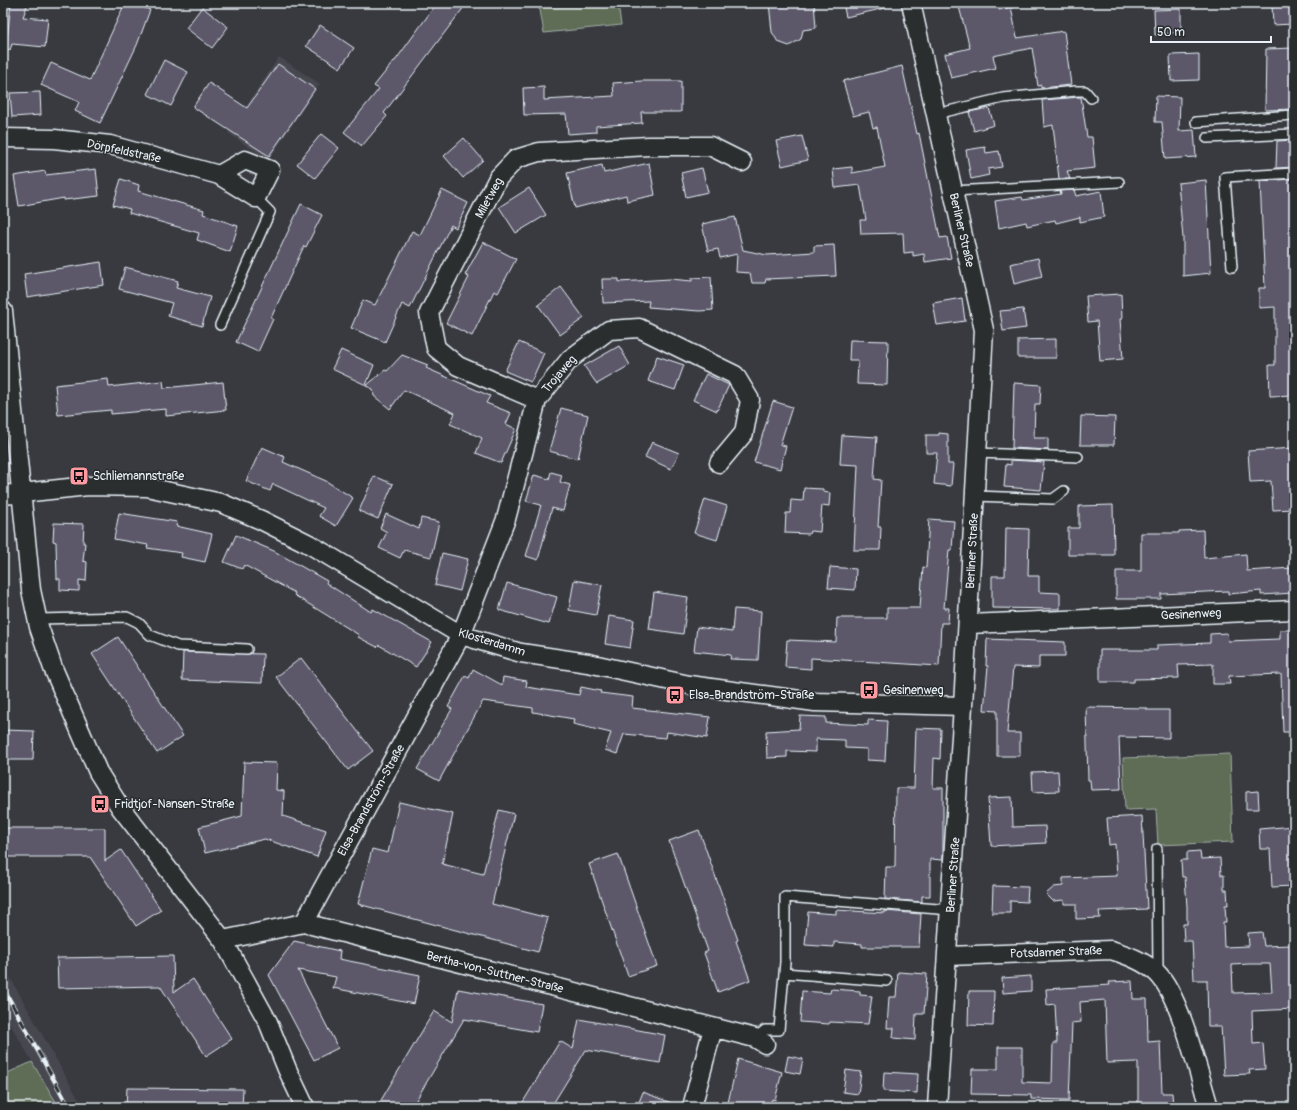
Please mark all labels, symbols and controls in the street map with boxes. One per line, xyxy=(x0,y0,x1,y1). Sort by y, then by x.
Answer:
scale bar xyxy=(1151,18,1271,44)
text: 50 m xyxy=(1157,25,1185,40)
street label: Dörpfeldstraße xyxy=(85,136,162,167)
street label: Miletweg xyxy=(472,175,507,221)
street label: Berliner Straße xyxy=(946,192,977,269)
street label: Trojaweg xyxy=(539,352,580,396)
bus stop icon: Schliemannstraße xyxy=(68,465,90,487)
place label: Schliemannstraße xyxy=(93,469,184,484)
street label: Berliner Straße xyxy=(963,513,982,589)
street label: Gesinenweg xyxy=(1160,605,1222,624)
street label: Klosterdamm xyxy=(456,625,528,660)
bus stop icon: Gesinenweg xyxy=(858,679,880,701)
place label: Gesinenweg xyxy=(883,683,944,698)
bus stop icon: Elsa-Brandström-Straße xyxy=(664,684,686,706)
place label: Elsa-Brandström-Straße xyxy=(689,688,814,703)
street label: Elsa-Brandström-Straße xyxy=(335,742,408,859)
bus stop icon: Fridtjof-Nansen-Straße xyxy=(89,793,111,815)
place label: Fridtjof-Nansen-Straße xyxy=(114,797,235,812)
street label: Berliner Straße xyxy=(943,837,964,913)
street label: Potsdamer Straße xyxy=(1010,943,1103,962)
street label: Bertha-von-Suttner-Straße xyxy=(425,948,565,997)

